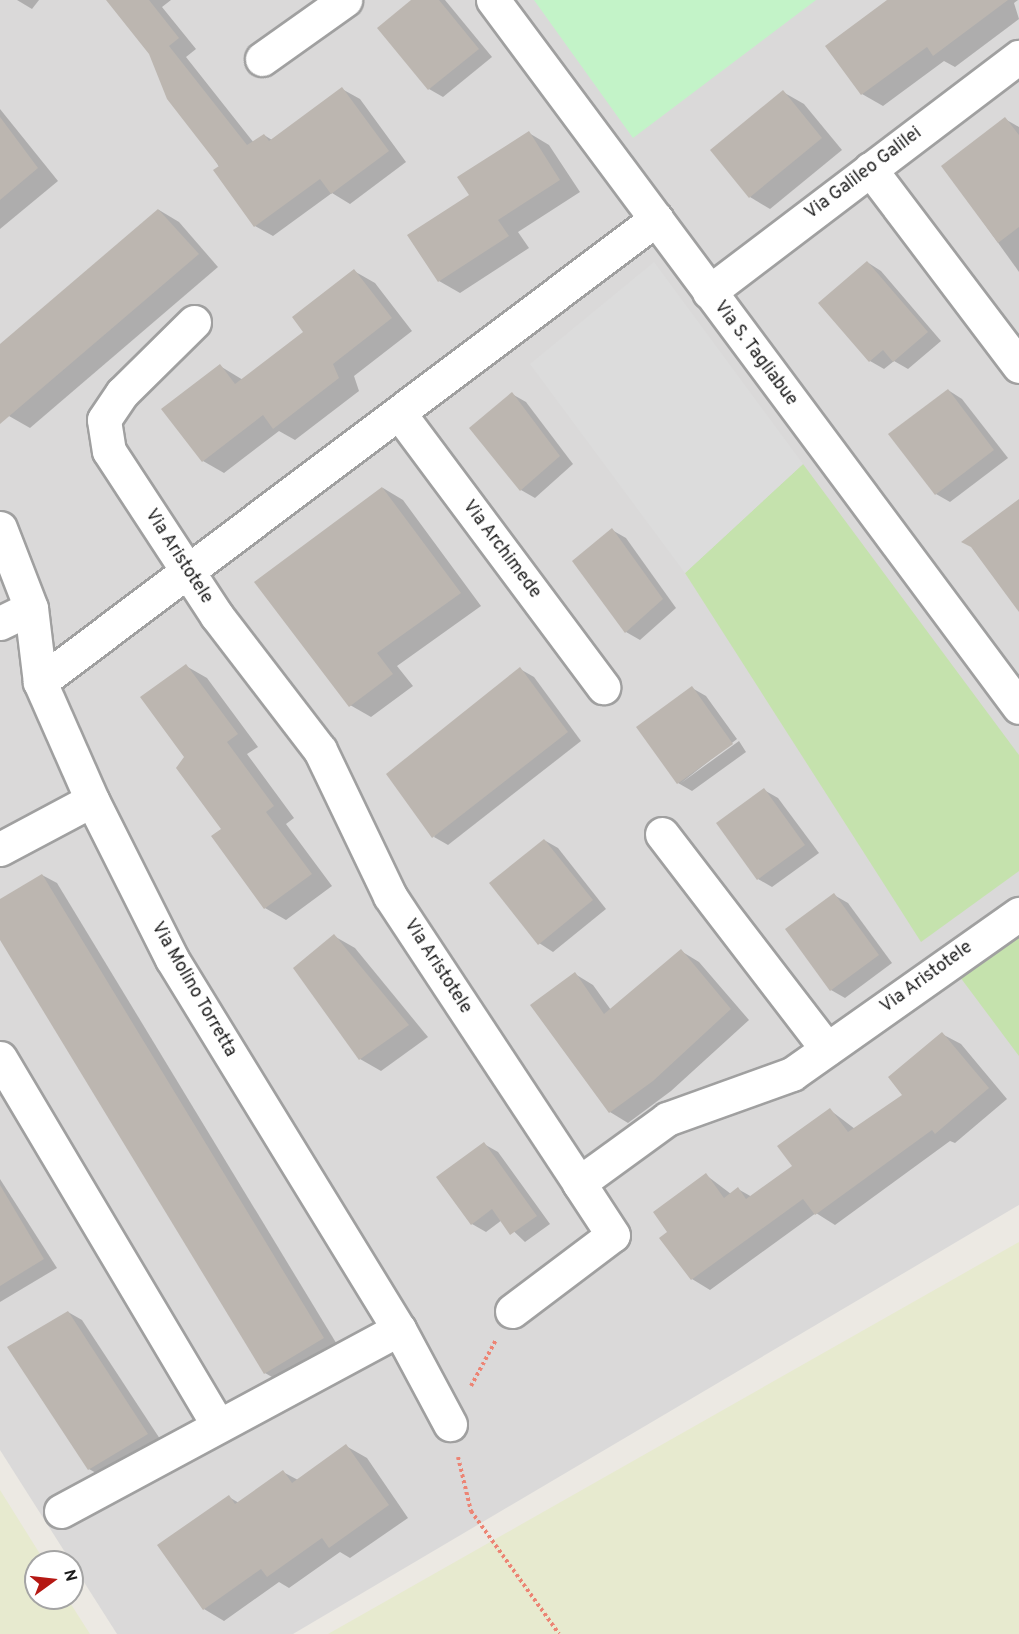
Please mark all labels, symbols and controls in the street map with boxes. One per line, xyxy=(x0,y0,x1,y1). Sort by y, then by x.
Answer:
street label: Via Galileo Galilei xyxy=(801,123,927,225)
street label: Via S. Tagliabue xyxy=(708,297,802,411)
street label: Via Archimede xyxy=(457,496,545,604)
street label: Via Aristotele xyxy=(139,505,217,609)
street label: Via Aristotele xyxy=(398,915,476,1019)
street label: Via Molino Torretta xyxy=(145,918,241,1062)
street label: Via Aristotele xyxy=(876,937,978,1019)
north arrow xyxy=(24,1550,84,1610)
text: N xyxy=(58,1568,81,1584)

